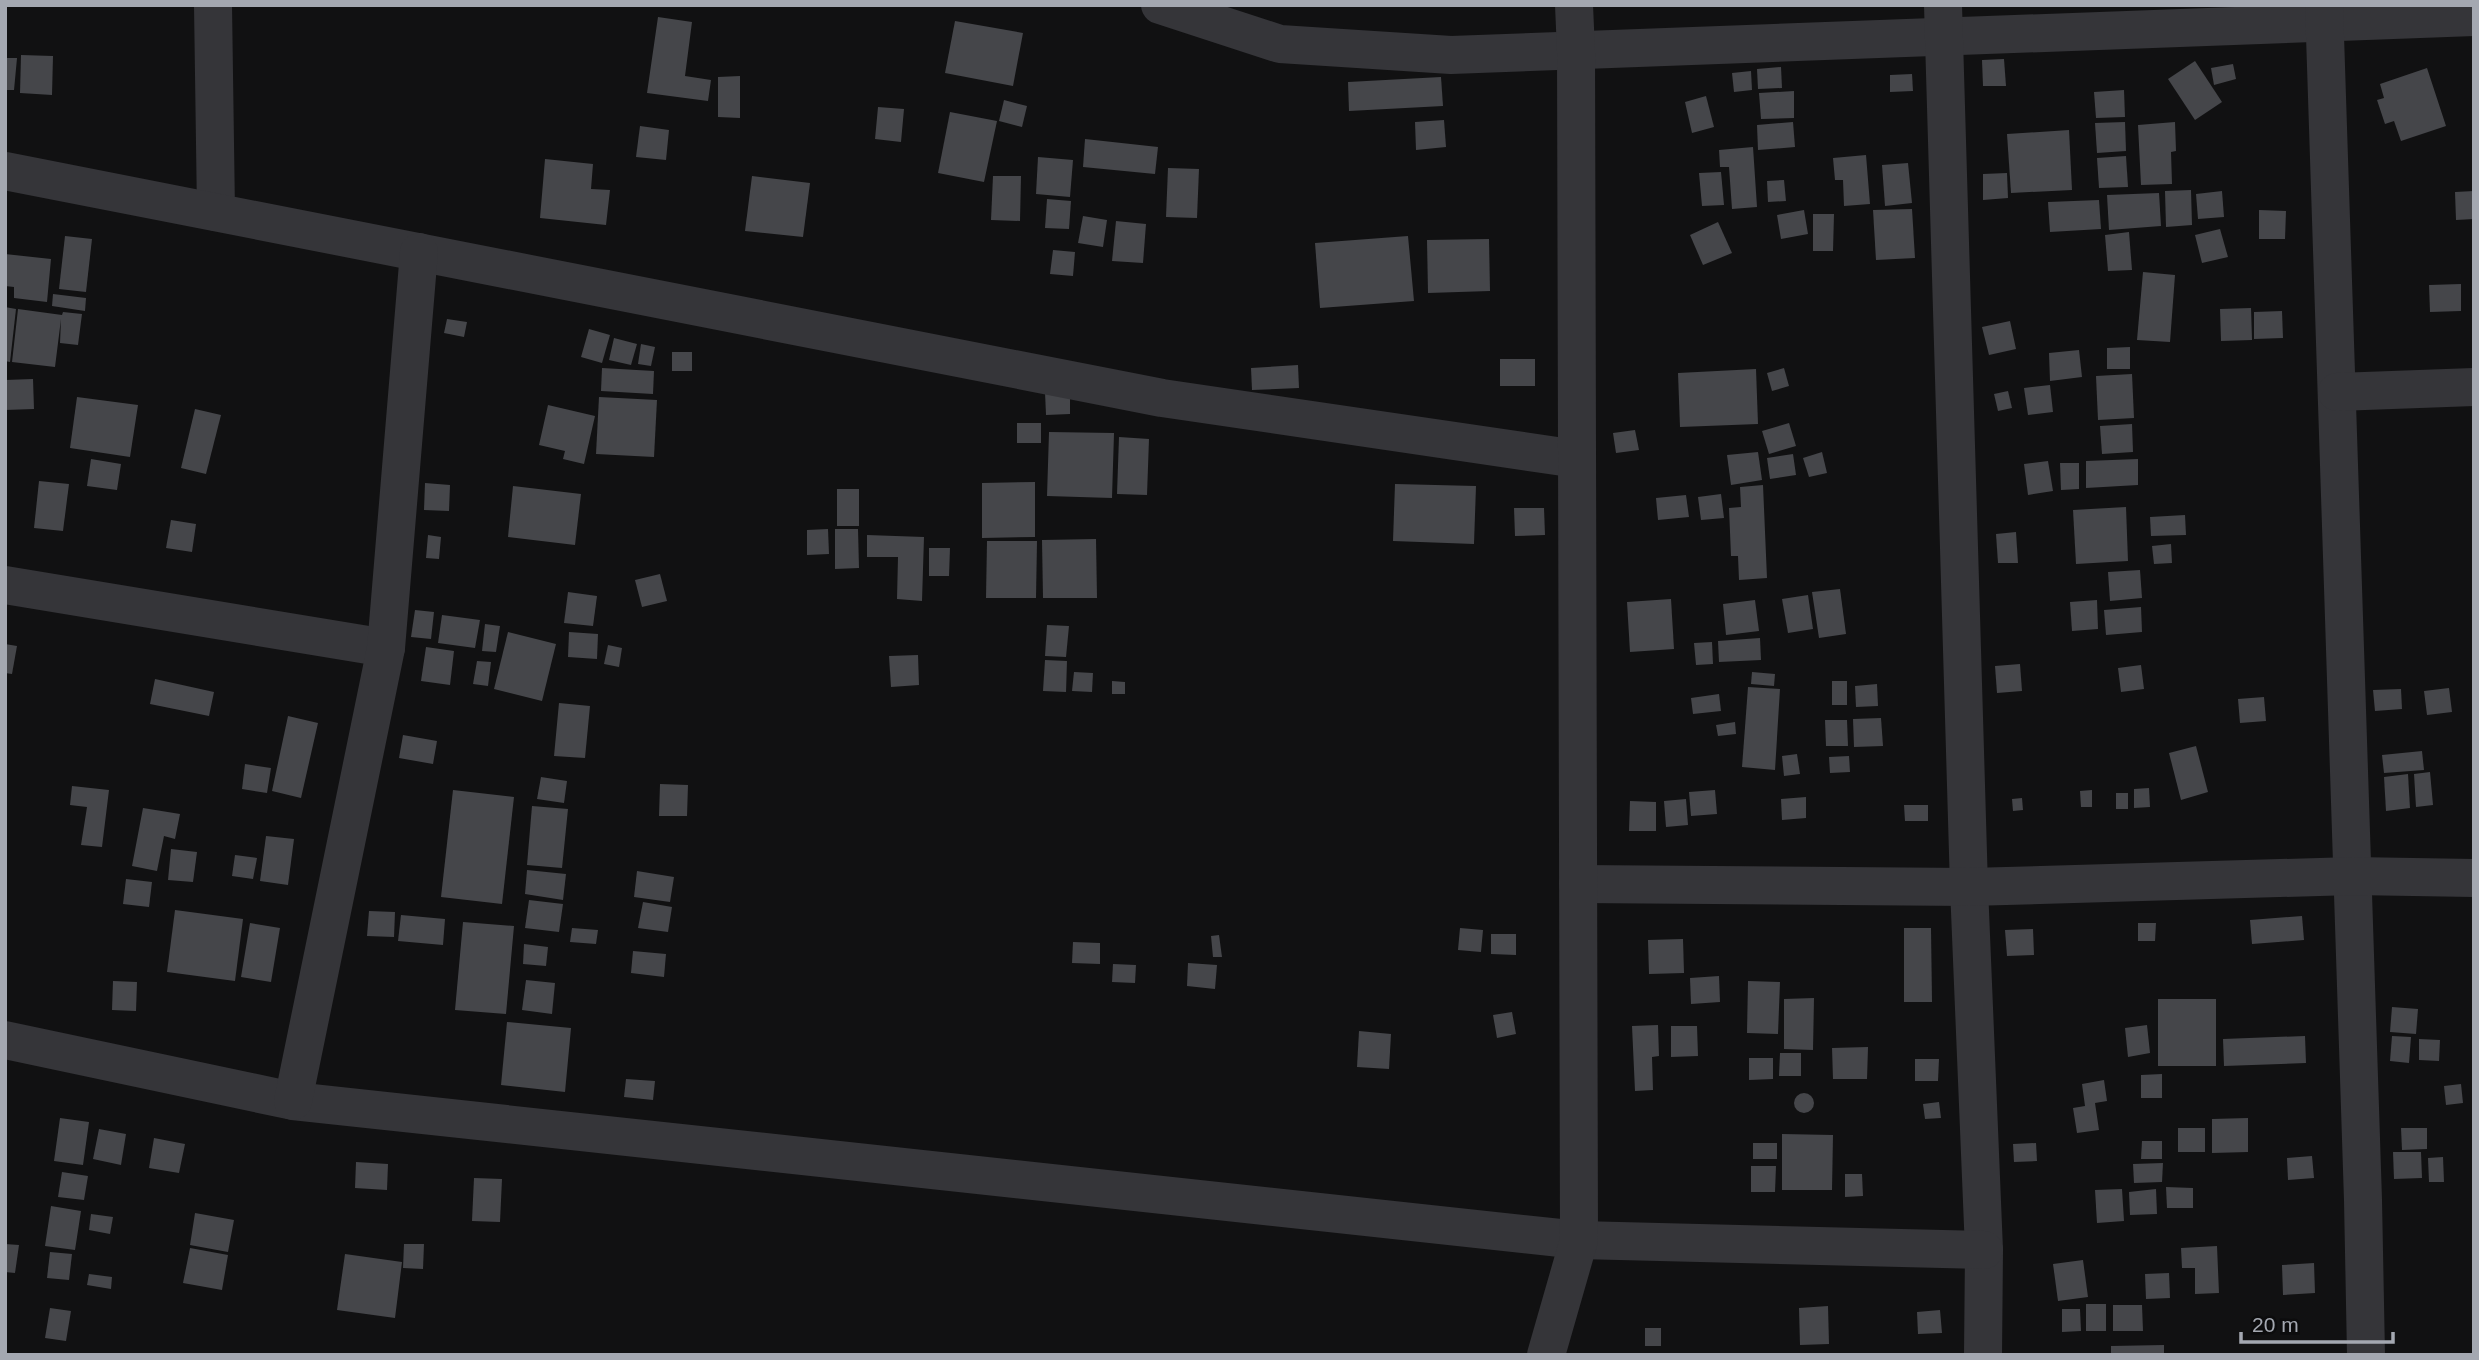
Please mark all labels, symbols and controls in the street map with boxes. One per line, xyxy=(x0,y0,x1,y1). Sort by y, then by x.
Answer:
scale bar xyxy=(2241,1300,2393,1344)
text: 20 m xyxy=(2252,1313,2299,1336)

